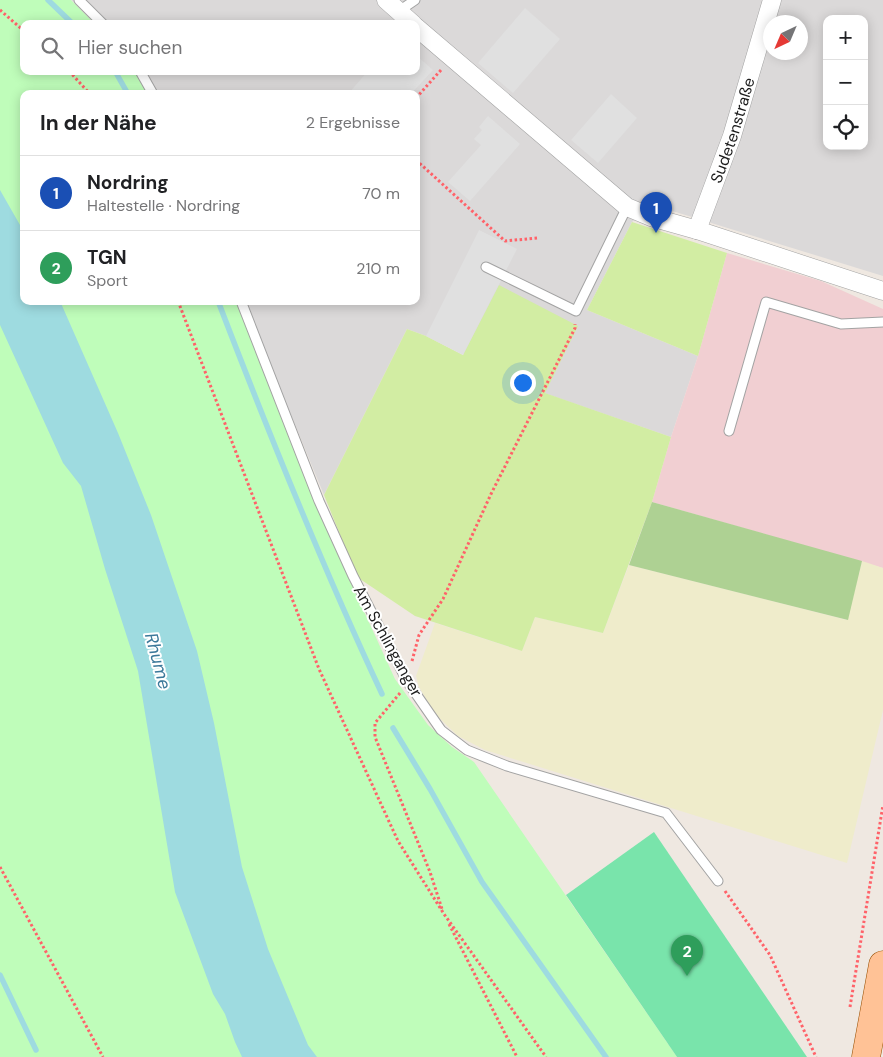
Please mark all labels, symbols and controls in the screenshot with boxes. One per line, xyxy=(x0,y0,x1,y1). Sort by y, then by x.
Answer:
north arrow xyxy=(763,15,808,60)
map controls xyxy=(823,15,868,150)
button: + xyxy=(823,15,868,60)
search box xyxy=(20,20,420,75)
icon: search xyxy=(38,34,66,62)
text: Hier suchen xyxy=(78,35,182,60)
button: − xyxy=(823,60,868,105)
street label: Sudetenstraße xyxy=(705,75,759,186)
button: locate xyxy=(823,105,868,150)
text: In der Nähe xyxy=(40,109,157,137)
text: 2 Ergebnisse xyxy=(306,112,400,133)
text: Nordring xyxy=(87,170,169,195)
text: 1 xyxy=(53,183,59,204)
text: 70 m xyxy=(362,183,400,204)
pin: 1 xyxy=(640,192,672,233)
text: Haltestelle · Nordring xyxy=(87,195,240,216)
text: TGN xyxy=(87,245,127,270)
text: 2 xyxy=(51,258,61,279)
text: 210 m xyxy=(356,258,400,279)
text: Sport xyxy=(87,270,128,291)
your location xyxy=(510,370,536,396)
street label: Am Schlinganger xyxy=(349,582,427,700)
water label: Rhume xyxy=(139,630,177,692)
pin: 2 xyxy=(671,935,703,976)

